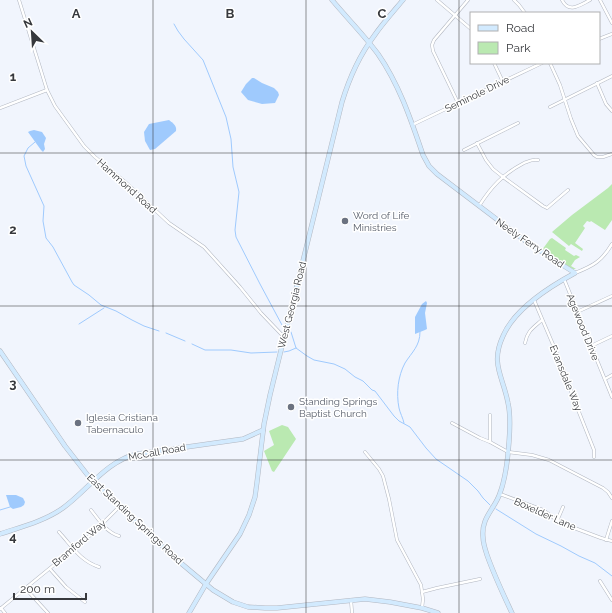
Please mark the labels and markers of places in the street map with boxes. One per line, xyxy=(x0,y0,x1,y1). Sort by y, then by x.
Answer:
place label: Word of Life Ministries xyxy=(353,210,410,233)
marker: Word of Life Ministries xyxy=(340,216,350,226)
place label: Standing Springs Baptist Church xyxy=(299,396,378,419)
marker: Standing Springs Baptist Church xyxy=(286,402,296,412)
place label: Iglesia Cristiana Tabernaculo xyxy=(86,412,158,435)
marker: Iglesia Cristiana Tabernaculo xyxy=(73,418,83,428)

